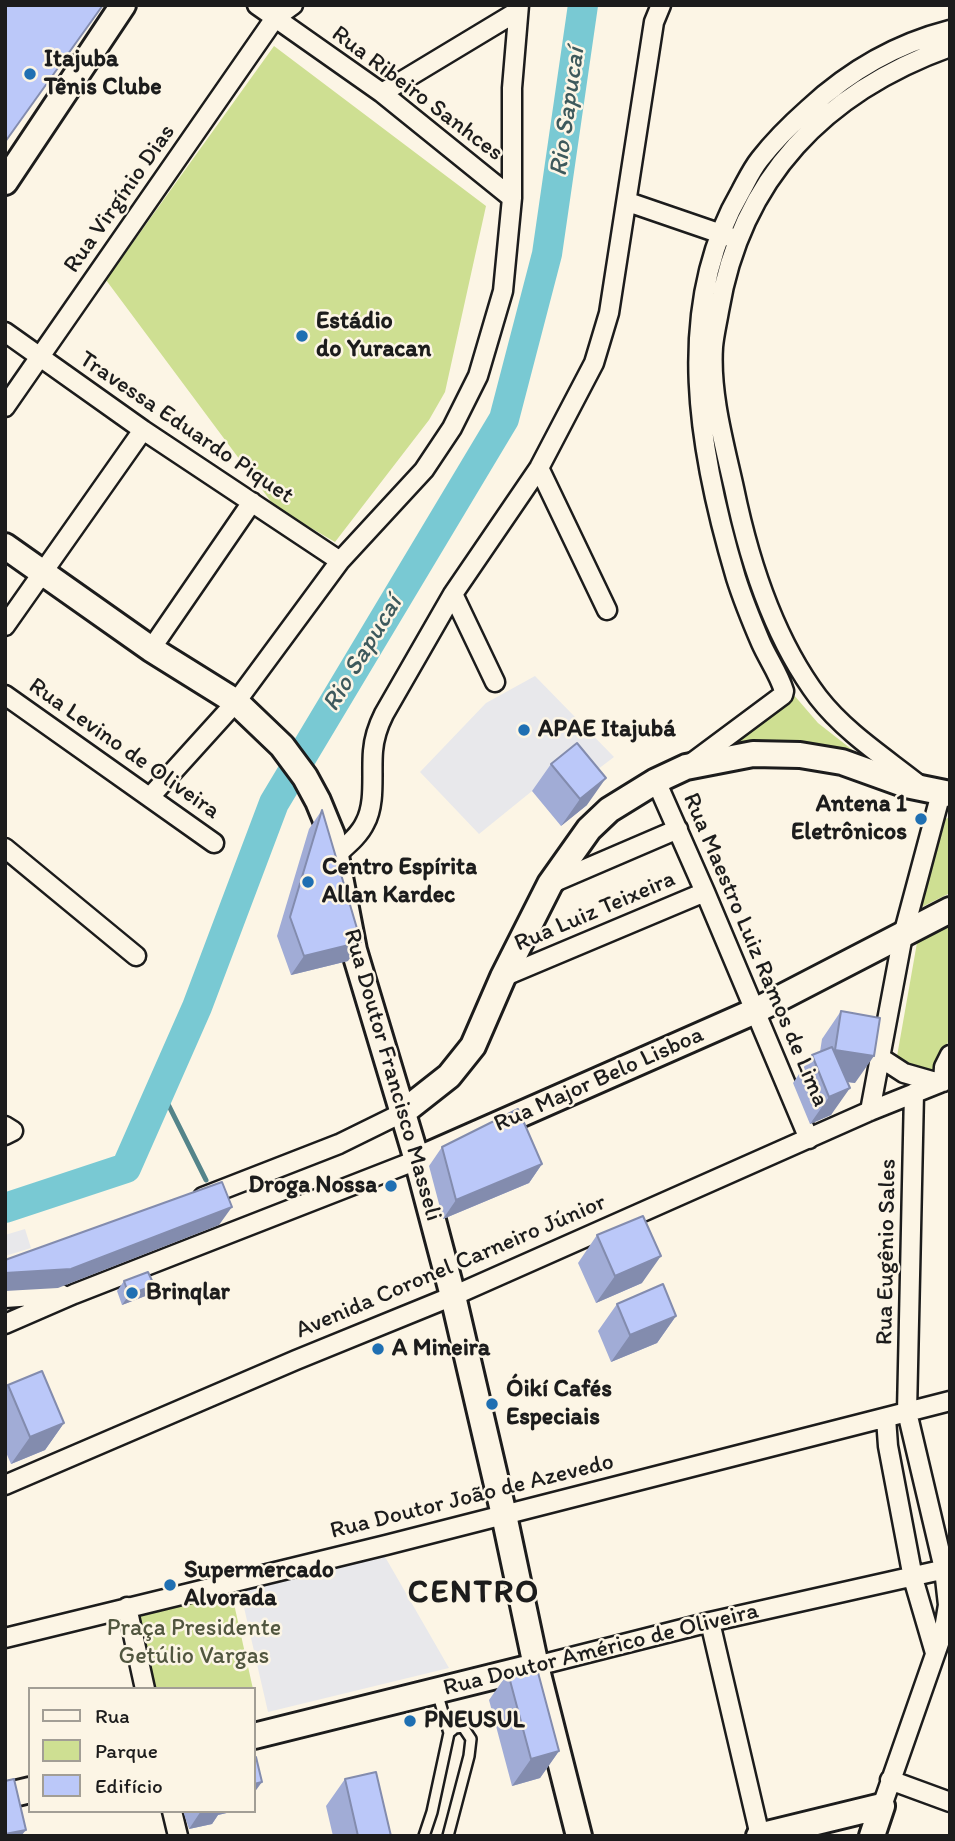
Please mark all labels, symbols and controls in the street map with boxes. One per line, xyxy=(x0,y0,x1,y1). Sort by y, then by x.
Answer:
street label: Rua Ribeiro Sanhces xyxy=(325,20,509,168)
place label: Itajuba Tênis Clube xyxy=(44,46,162,102)
water label: Rio Sapucaí xyxy=(544,46,592,178)
marker: Itajuba Tênis Clube xyxy=(22,66,38,82)
street label: Rua Virgínio Dias xyxy=(58,119,182,279)
place label: Estádio do Yuracan xyxy=(316,308,431,364)
marker: Estádio do Yuracan xyxy=(294,328,310,344)
street label: Travessa Eduardo Piquet xyxy=(73,345,299,511)
water label: Rio Sapucaí xyxy=(316,590,410,718)
street label: Rua Levino de Oliveira xyxy=(23,672,225,826)
place label: APAE Itajubá xyxy=(538,716,676,744)
marker: APAE Itajubá xyxy=(516,722,532,738)
street label: Rua Maestro Luiz Ramos de Lima xyxy=(676,789,834,1111)
place label: Antena 1 Eletrônicos xyxy=(791,791,907,847)
marker: Antena 1 Eletrônicos xyxy=(913,811,929,827)
place label: Centro Espírita Allan Kardec xyxy=(322,854,477,910)
street label: Rua Luiz Teixeira xyxy=(510,865,680,959)
marker: Centro Espírita Allan Kardec xyxy=(300,874,316,890)
street label: Rua Doutor Francisco Masseli xyxy=(336,926,448,1224)
street label: Rua Major Belo Lisboa xyxy=(490,1021,708,1139)
street label: Rua Eugênio Sales xyxy=(871,1158,903,1346)
place label: Droga Nossa xyxy=(248,1172,377,1200)
marker: Droga Nossa xyxy=(383,1178,399,1194)
street label: Avenida Coronel Carneiro Júnior xyxy=(292,1188,610,1346)
place label: Brinqlar xyxy=(146,1279,230,1307)
marker: Brinqlar xyxy=(124,1285,140,1301)
place label: A Mineira xyxy=(392,1335,490,1363)
marker: A Mineira xyxy=(370,1341,386,1357)
place label: Óikí Cafés Especiais xyxy=(506,1376,612,1432)
marker: Óikí Cafés Especiais xyxy=(484,1396,500,1412)
street label: Rua Doutor João de Azevedo xyxy=(327,1448,617,1546)
place label: Supermercado Alvorada xyxy=(184,1557,334,1613)
district label: CENTRO xyxy=(409,1575,539,1613)
marker: Supermercado Alvorada xyxy=(162,1577,178,1593)
street label: Rua Doutor Américo de Oliveira xyxy=(440,1597,762,1703)
park label: Praça Presidente Getúlio Vargas xyxy=(107,1615,281,1671)
legend xyxy=(28,1687,256,1813)
text: Rua xyxy=(95,1703,130,1728)
place label: PNEUSUL xyxy=(424,1707,525,1735)
marker: PNEUSUL xyxy=(402,1713,418,1729)
text: Parque xyxy=(95,1738,158,1763)
text: Edifício xyxy=(95,1773,163,1798)

